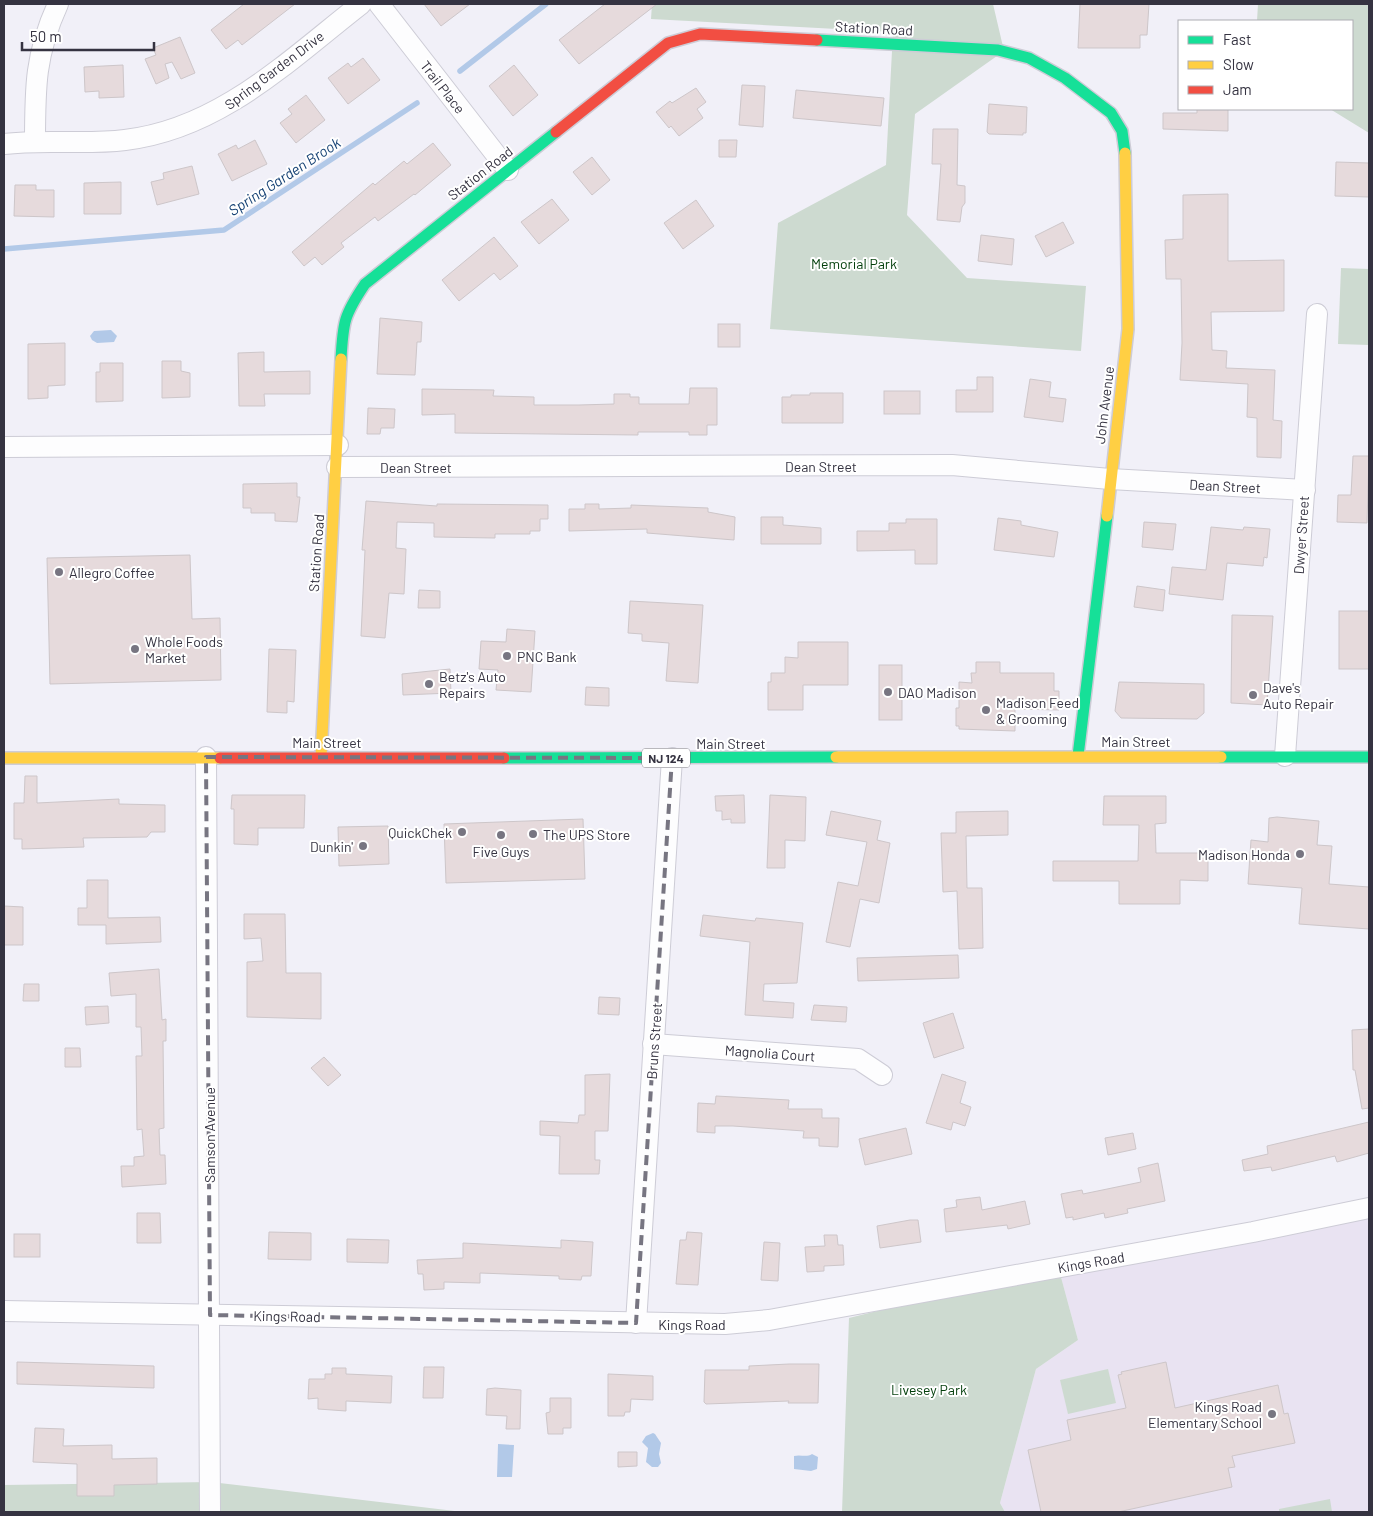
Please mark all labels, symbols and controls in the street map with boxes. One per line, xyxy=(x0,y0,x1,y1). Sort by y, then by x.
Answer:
street label: Station Road xyxy=(835,17,913,39)
scale bar xyxy=(22,20,155,52)
legend xyxy=(1178,20,1353,110)
text: 50 m xyxy=(30,27,62,45)
street label: Spring Garden Drive xyxy=(221,27,327,113)
text: Fast xyxy=(1223,30,1251,48)
text: Slow xyxy=(1223,55,1254,73)
street label: Trail Place xyxy=(417,57,469,117)
text: Jam xyxy=(1223,80,1252,98)
water label: Spring Garden Brook xyxy=(225,133,344,219)
street label: Station Road xyxy=(444,142,516,204)
park label: Memorial Park xyxy=(811,255,897,272)
street label: John Avenue xyxy=(1091,365,1117,445)
street label: Dean Street xyxy=(785,458,857,475)
street label: Dean Street xyxy=(380,459,452,476)
street label: Dean Street xyxy=(1189,476,1261,496)
street label: Dwyer Street xyxy=(1290,495,1312,575)
street label: Station Road xyxy=(305,514,327,592)
place label: Allegro Coffee xyxy=(69,564,155,581)
marker: Allegro Coffee xyxy=(53,566,65,578)
place label: Whole Foods Market xyxy=(145,633,223,666)
marker: Whole Foods Market xyxy=(129,643,141,655)
place label: PNC Bank xyxy=(517,648,576,665)
marker: PNC Bank xyxy=(501,650,513,662)
place label: Betz's Auto Repairs xyxy=(439,668,506,701)
marker: Betz's Auto Repairs xyxy=(423,678,435,690)
place label: Dave's Auto Repair xyxy=(1263,679,1334,712)
place label: DAO Madison xyxy=(898,684,976,701)
marker: DAO Madison xyxy=(882,686,894,698)
marker: Dave's Auto Repair xyxy=(1247,689,1259,701)
place label: Madison Feed & Grooming xyxy=(996,694,1079,727)
marker: Madison Feed & Grooming xyxy=(980,704,992,716)
street label: Main Street xyxy=(1101,733,1171,750)
street label: Main Street xyxy=(292,734,362,751)
street label: Main Street xyxy=(696,735,766,752)
road number: NJ 124 xyxy=(642,748,690,768)
place label: QuickChek xyxy=(388,824,452,841)
marker: QuickChek xyxy=(456,826,468,838)
place label: The UPS Store xyxy=(543,826,630,843)
marker: The UPS Store xyxy=(527,828,539,840)
marker: Five Guys xyxy=(495,829,507,841)
place label: Dunkin' xyxy=(310,838,353,855)
marker: Dunkin' xyxy=(357,840,369,852)
place label: Five Guys xyxy=(472,843,530,860)
place label: Madison Honda xyxy=(1198,846,1290,863)
marker: Madison Honda xyxy=(1294,848,1306,860)
street label: Bruns Street xyxy=(643,1002,665,1080)
street label: Magnolia Court xyxy=(724,1041,816,1065)
street label: Samson Avenue xyxy=(201,1087,218,1183)
street label: Kings Road xyxy=(1056,1248,1126,1276)
street label: Kings Road xyxy=(253,1307,321,1325)
street label: Kings Road xyxy=(658,1316,726,1333)
park label: Livesey Park xyxy=(891,1381,967,1398)
place label: Kings Road Elementary School xyxy=(1148,1398,1262,1431)
marker: Kings Road Elementary School xyxy=(1266,1408,1278,1420)

